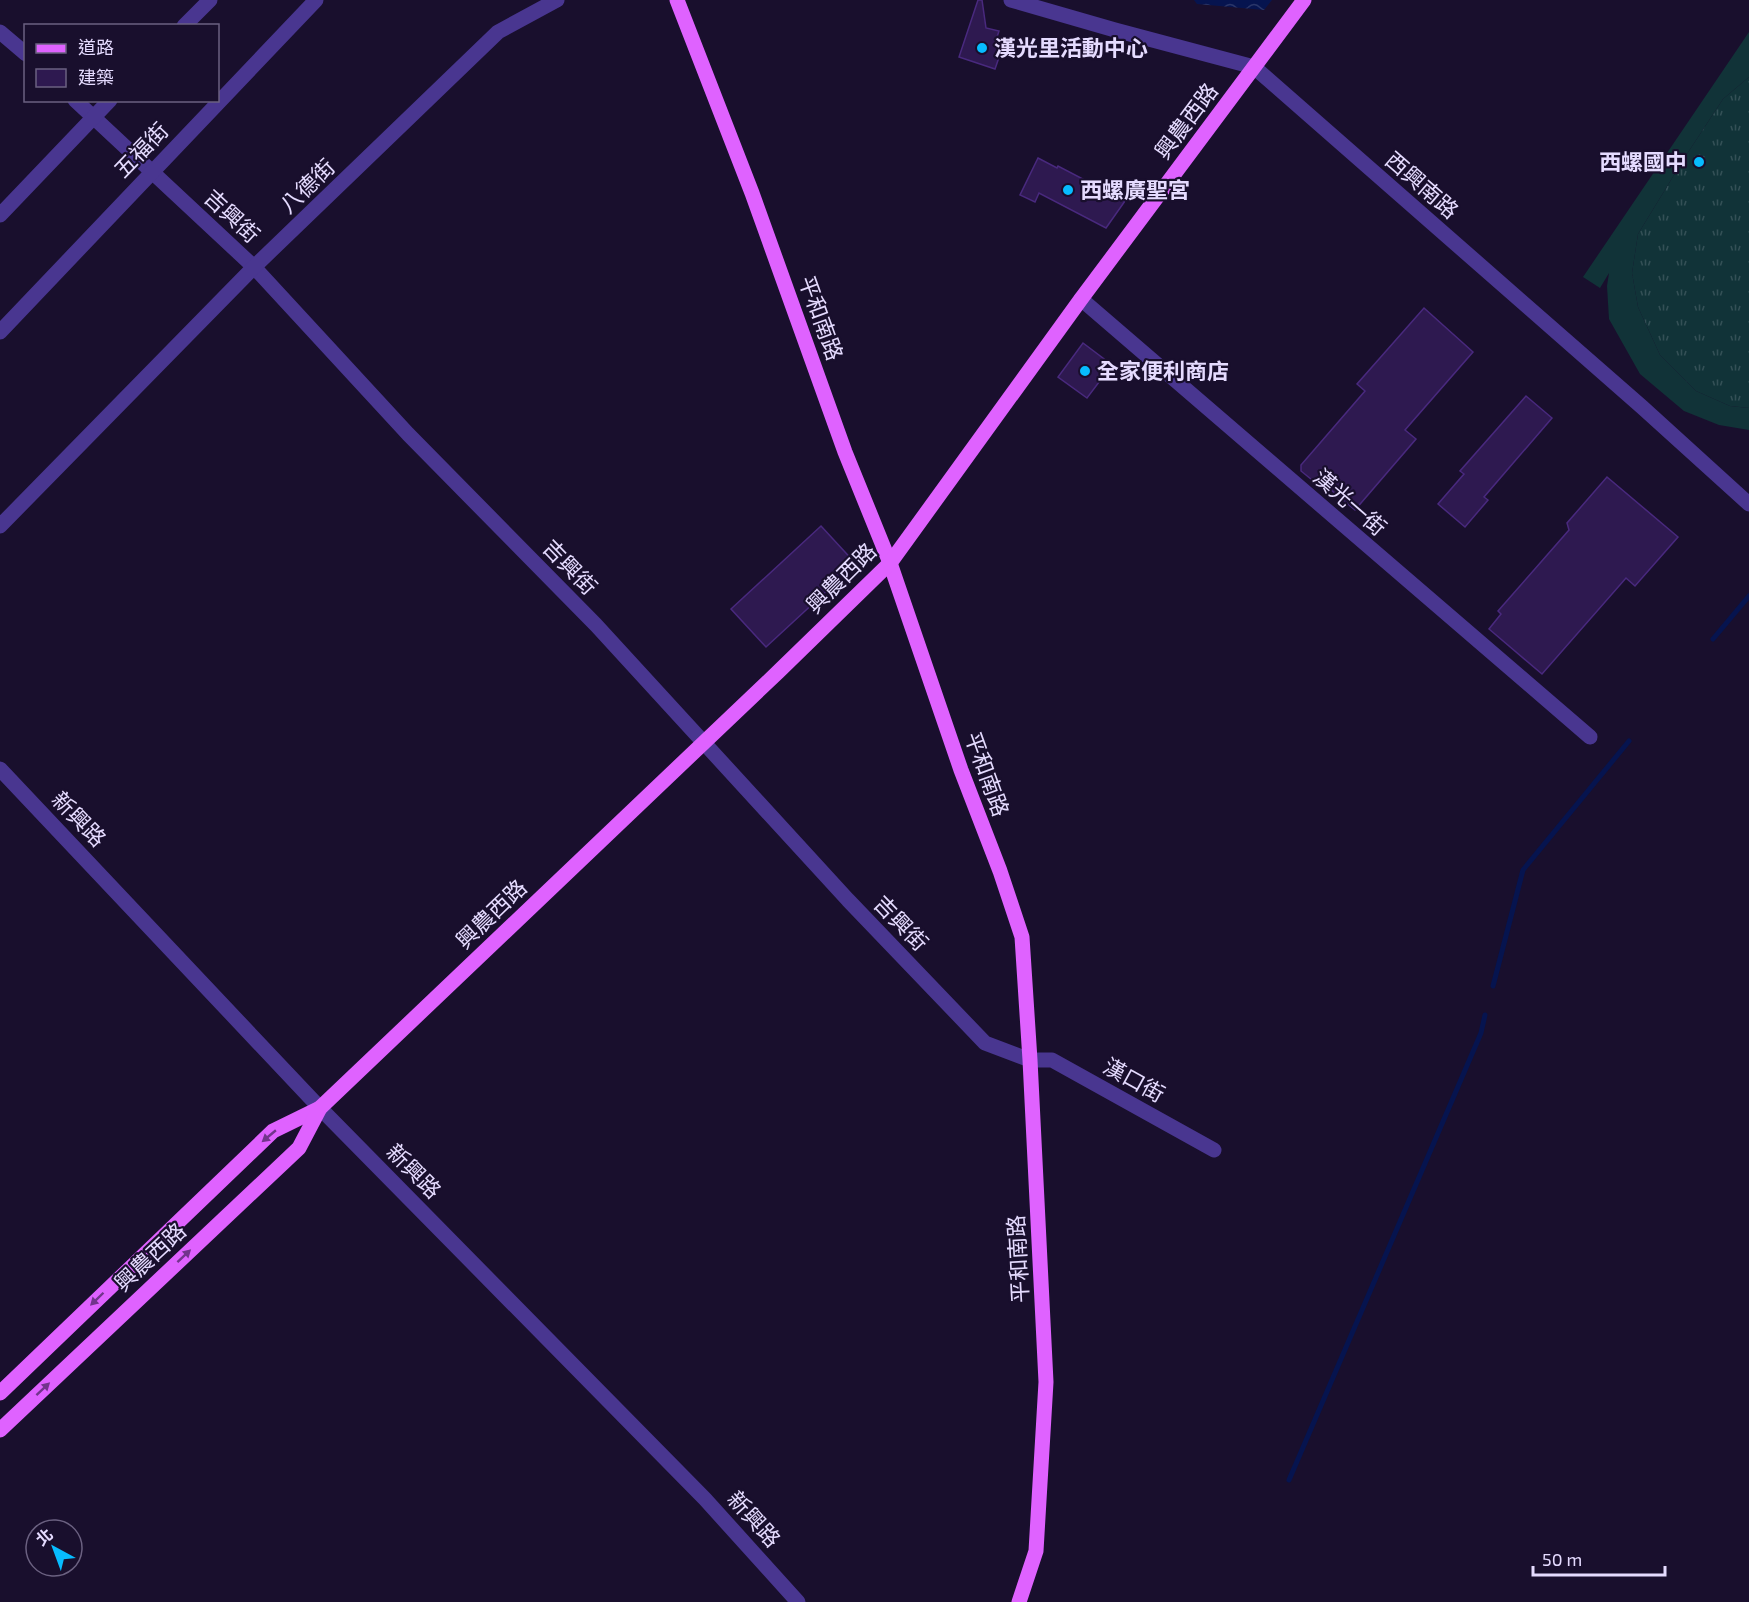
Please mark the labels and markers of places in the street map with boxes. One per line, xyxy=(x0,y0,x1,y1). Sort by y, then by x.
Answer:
place label: 漢光里活動中心 xyxy=(994,34,1148,60)
marker: 漢光里活動中心 xyxy=(975,41,989,55)
place label: 西螺國中 xyxy=(1599,148,1687,174)
marker: 西螺國中 xyxy=(1692,155,1706,169)
place label: 西螺廣聖宮 xyxy=(1080,176,1190,202)
marker: 西螺廣聖宮 xyxy=(1061,183,1075,197)
place label: 全家便利商店 xyxy=(1097,357,1229,383)
marker: 全家便利商店 xyxy=(1078,364,1092,378)

